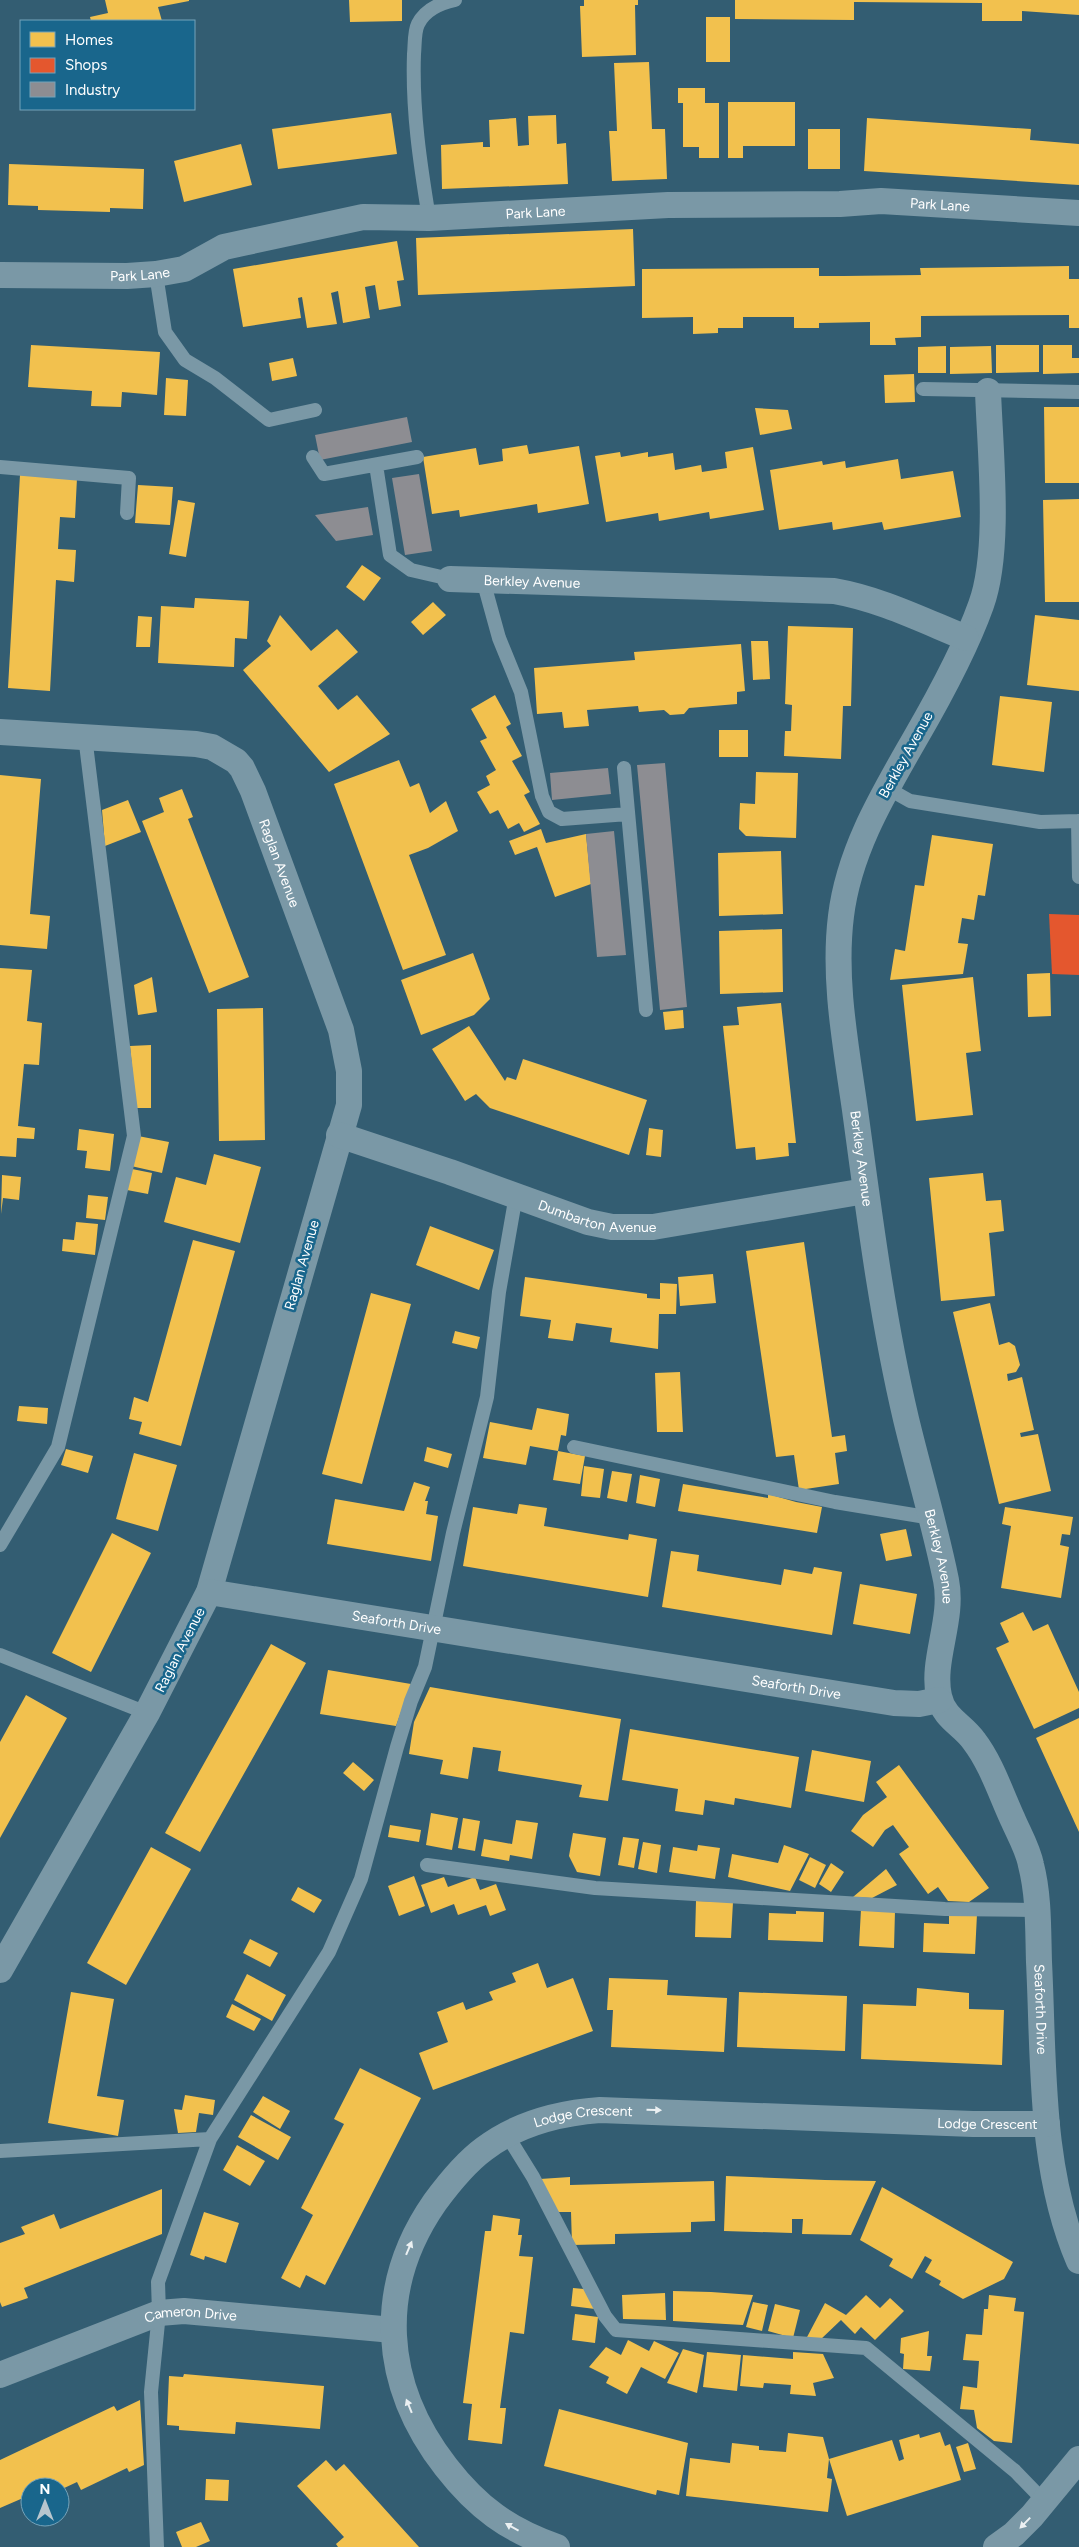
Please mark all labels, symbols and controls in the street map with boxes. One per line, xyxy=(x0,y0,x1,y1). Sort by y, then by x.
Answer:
legend xyxy=(20,20,195,110)
text: Homes xyxy=(65,31,113,49)
text: Shops xyxy=(65,56,107,74)
text: Industry xyxy=(65,81,120,99)
street label: Park Lane xyxy=(910,194,971,215)
street label: Park Lane xyxy=(505,202,566,222)
street label: Park Lane xyxy=(110,263,172,285)
street label: Berkley Avenue xyxy=(483,572,581,592)
street label: Berkley Avenue xyxy=(875,708,937,801)
street label: Raglan Avenue xyxy=(256,817,304,910)
street label: Berkley Avenue xyxy=(847,1109,877,1208)
street label: Dumbarton Avenue xyxy=(536,1196,657,1236)
street label: Raglan Avenue xyxy=(281,1218,323,1312)
street label: Berkley Avenue xyxy=(921,1507,956,1604)
street label: Raglan Avenue xyxy=(151,1604,209,1695)
street label: Seaforth Drive xyxy=(351,1607,443,1638)
street label: Seaforth Drive xyxy=(750,1672,843,1703)
street label: Seaforth Drive xyxy=(1031,1964,1051,2055)
street label: Lodge Crescent xyxy=(531,2101,633,2131)
one-way arrow xyxy=(646,2107,662,2115)
street label: Lodge Crescent xyxy=(937,2114,1038,2133)
one-way arrow xyxy=(406,2241,414,2255)
street label: Cameron Drive xyxy=(142,2302,238,2326)
one-way arrow xyxy=(405,2399,413,2413)
north arrow xyxy=(20,2477,70,2527)
text: N xyxy=(40,2481,50,2498)
one-way arrow xyxy=(1019,2517,1031,2529)
one-way arrow xyxy=(506,2523,519,2532)

